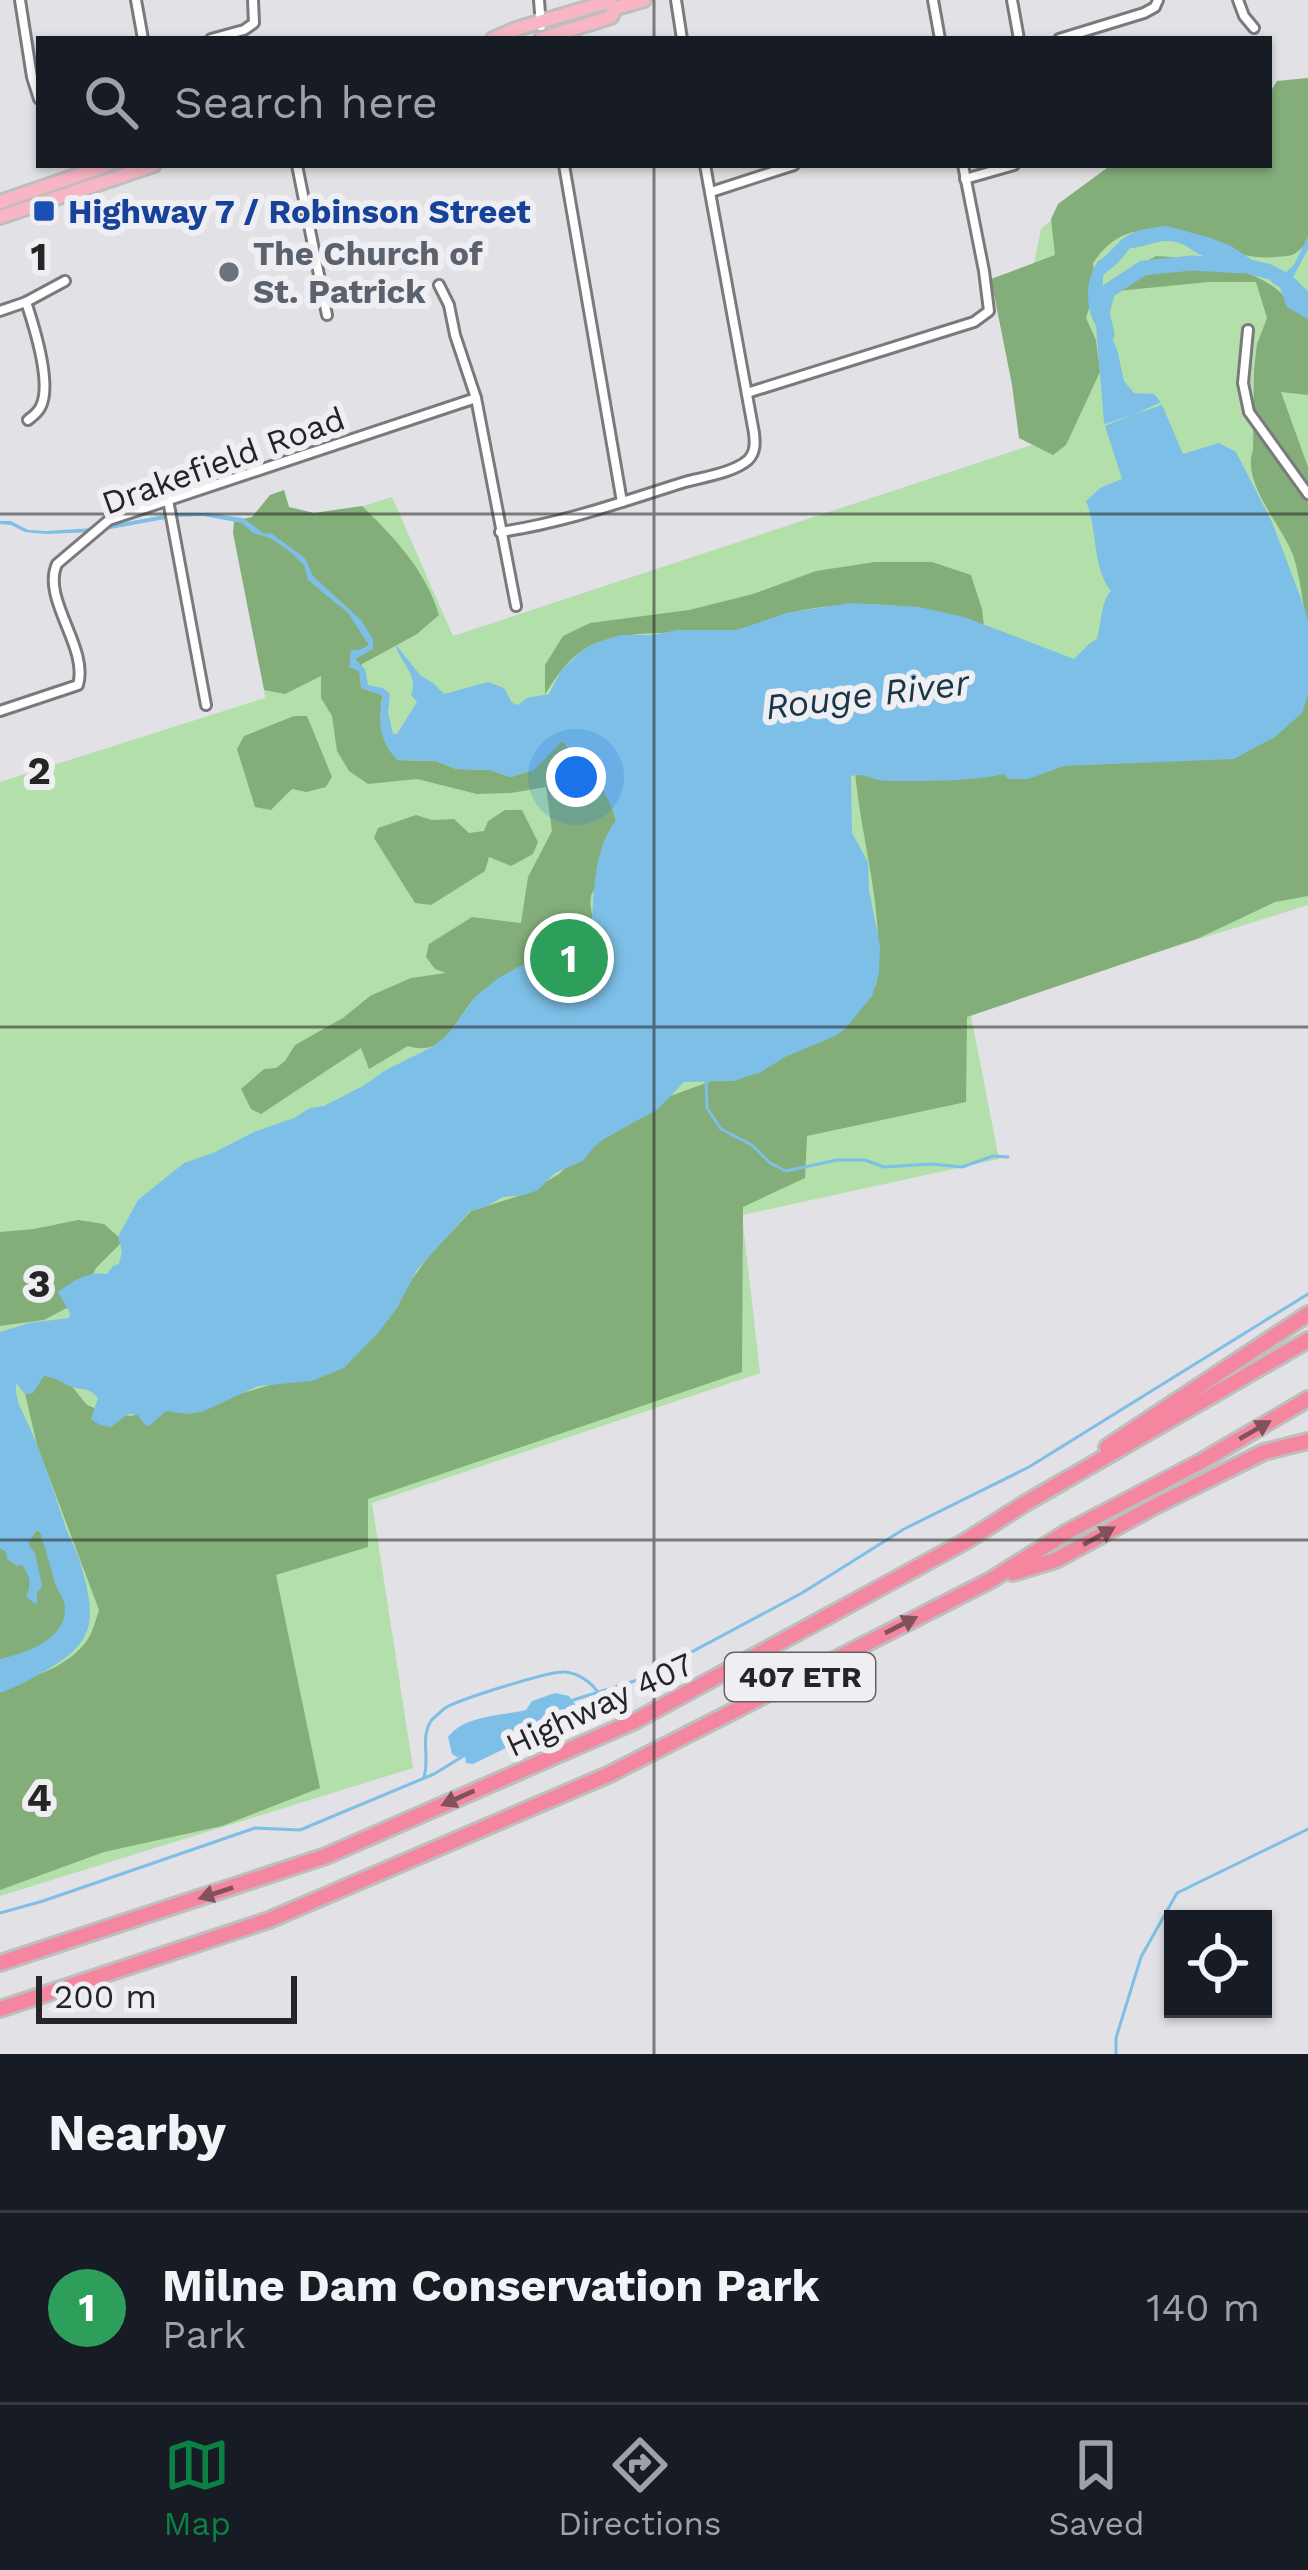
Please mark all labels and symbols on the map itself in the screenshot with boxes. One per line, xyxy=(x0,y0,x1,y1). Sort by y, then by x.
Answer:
place label: Highway 7 / Robinson Street xyxy=(68,192,531,231)
marker: Highway 7 / Robinson Street xyxy=(31,198,57,224)
text: 1 xyxy=(31,234,47,279)
place label: The Church of St. Patrick xyxy=(253,234,483,311)
marker: The Church of St. Patrick xyxy=(216,259,242,285)
street label: Drakefield Road xyxy=(96,398,350,523)
water label: Rouge River xyxy=(763,661,973,728)
your location xyxy=(546,747,606,807)
text: 2 xyxy=(27,748,51,793)
pin: 1 xyxy=(530,913,608,1003)
text: 3 xyxy=(27,1261,51,1306)
one-way arrow xyxy=(1238,1420,1272,1441)
one-way arrow xyxy=(1082,1527,1115,1548)
one-way arrow xyxy=(884,1616,919,1636)
street label: Highway 407 xyxy=(500,1644,699,1765)
road number: 407 ETR xyxy=(725,1653,875,1701)
text: 4 xyxy=(26,1775,52,1820)
one-way arrow xyxy=(441,1789,476,1809)
one-way arrow xyxy=(197,1885,233,1903)
scale bar xyxy=(36,1970,297,2023)

